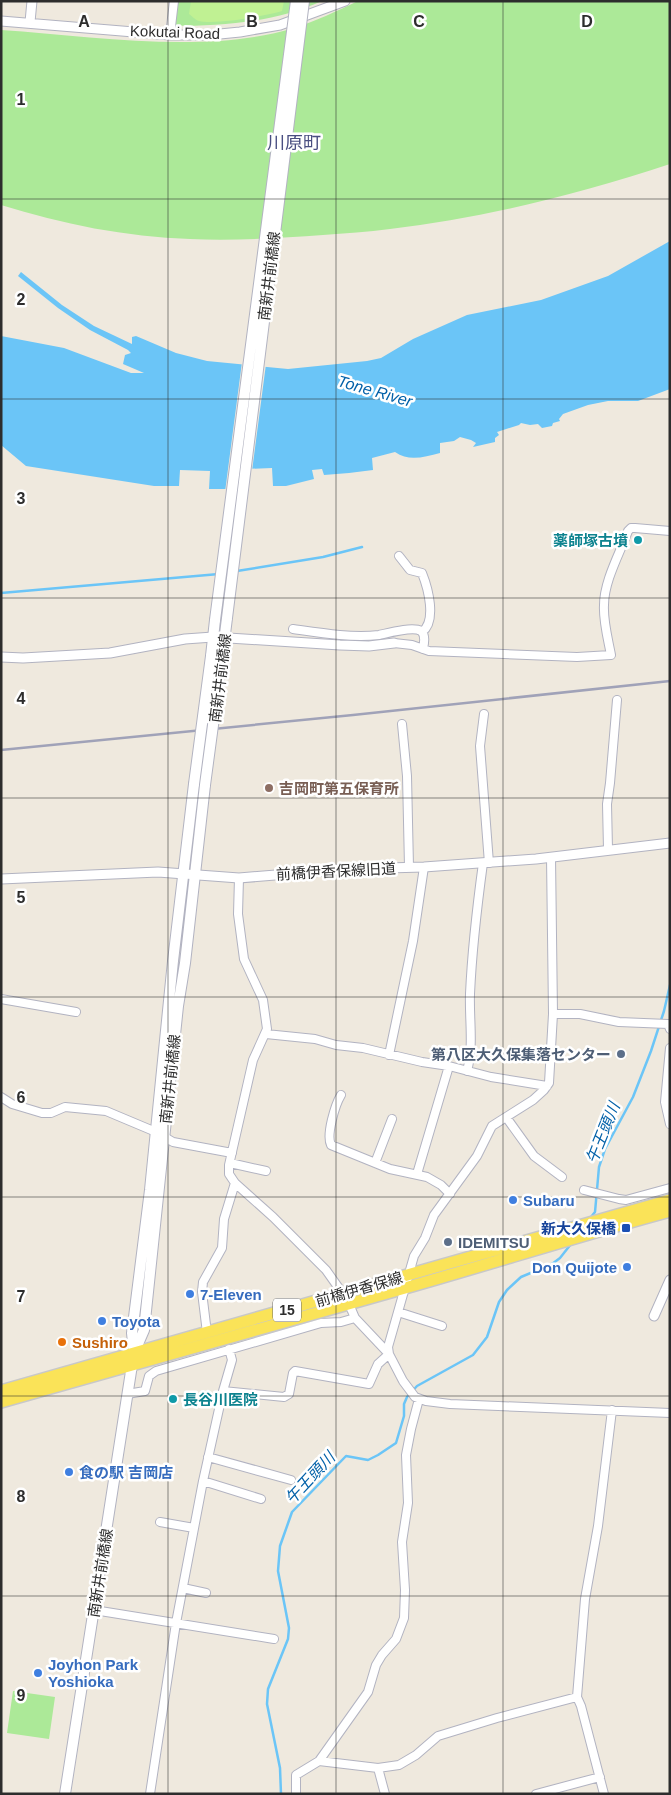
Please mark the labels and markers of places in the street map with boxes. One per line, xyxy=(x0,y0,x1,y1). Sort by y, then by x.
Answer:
place label: 薬師塚古墳 xyxy=(553,532,628,549)
marker: 薬師塚古墳 xyxy=(632,534,644,546)
place label: 吉岡町第五保育所 xyxy=(279,780,399,797)
marker: 吉岡町第五保育所 xyxy=(263,782,275,794)
place label: 第八区大久保集落センター xyxy=(431,1046,611,1063)
marker: 第八区大久保集落センター xyxy=(615,1048,627,1060)
place label: Subaru xyxy=(523,1192,575,1209)
marker: Subaru xyxy=(507,1194,519,1206)
place label: 新大久保橋 xyxy=(541,1220,617,1237)
marker: 新大久保橋 xyxy=(620,1222,632,1234)
place label: IDEMITSU xyxy=(458,1234,530,1251)
marker: IDEMITSU xyxy=(442,1236,454,1248)
place label: Don Quijote xyxy=(532,1259,617,1276)
marker: Don Quijote xyxy=(621,1261,633,1273)
place label: 7-Eleven xyxy=(200,1286,262,1303)
marker: 7-Eleven xyxy=(184,1288,196,1300)
place label: Toyota xyxy=(112,1313,161,1330)
marker: Toyota xyxy=(96,1315,108,1327)
place label: Sushiro xyxy=(72,1334,128,1351)
marker: Sushiro xyxy=(56,1336,68,1348)
place label: 長谷川医院 xyxy=(183,1391,258,1408)
marker: 長谷川医院 xyxy=(167,1393,179,1405)
place label: 食の駅 吉岡店 xyxy=(79,1464,173,1481)
marker: 食の駅 吉岡店 xyxy=(63,1466,75,1478)
place label: Joyhon Park Yoshioka xyxy=(48,1656,139,1690)
marker: Joyhon Park Yoshioka xyxy=(32,1667,44,1679)

